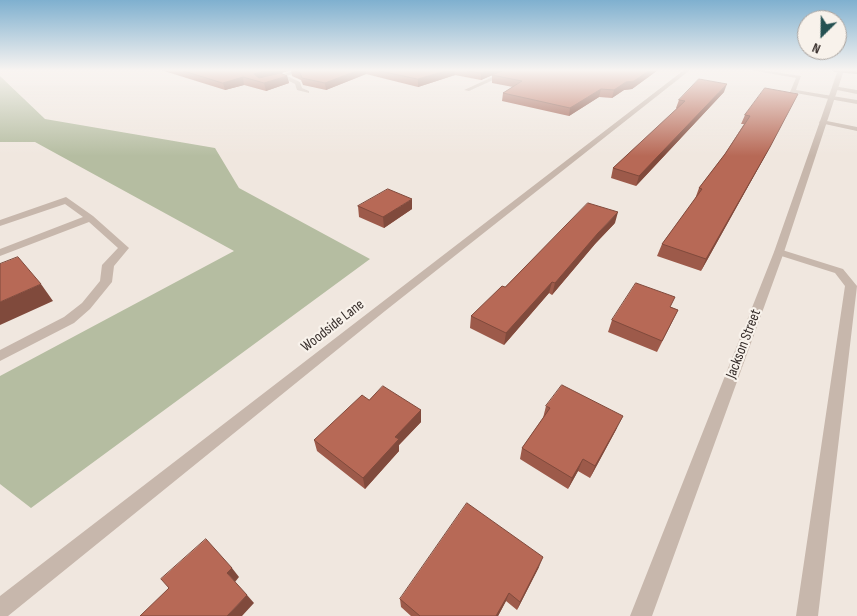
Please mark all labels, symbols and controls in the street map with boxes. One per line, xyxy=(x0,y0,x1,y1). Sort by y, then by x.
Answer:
north arrow xyxy=(797,10,847,60)
text: N xyxy=(810,39,823,58)
street label: Woodside Lane xyxy=(298,296,368,356)
street label: Jackson Street xyxy=(723,307,765,381)

